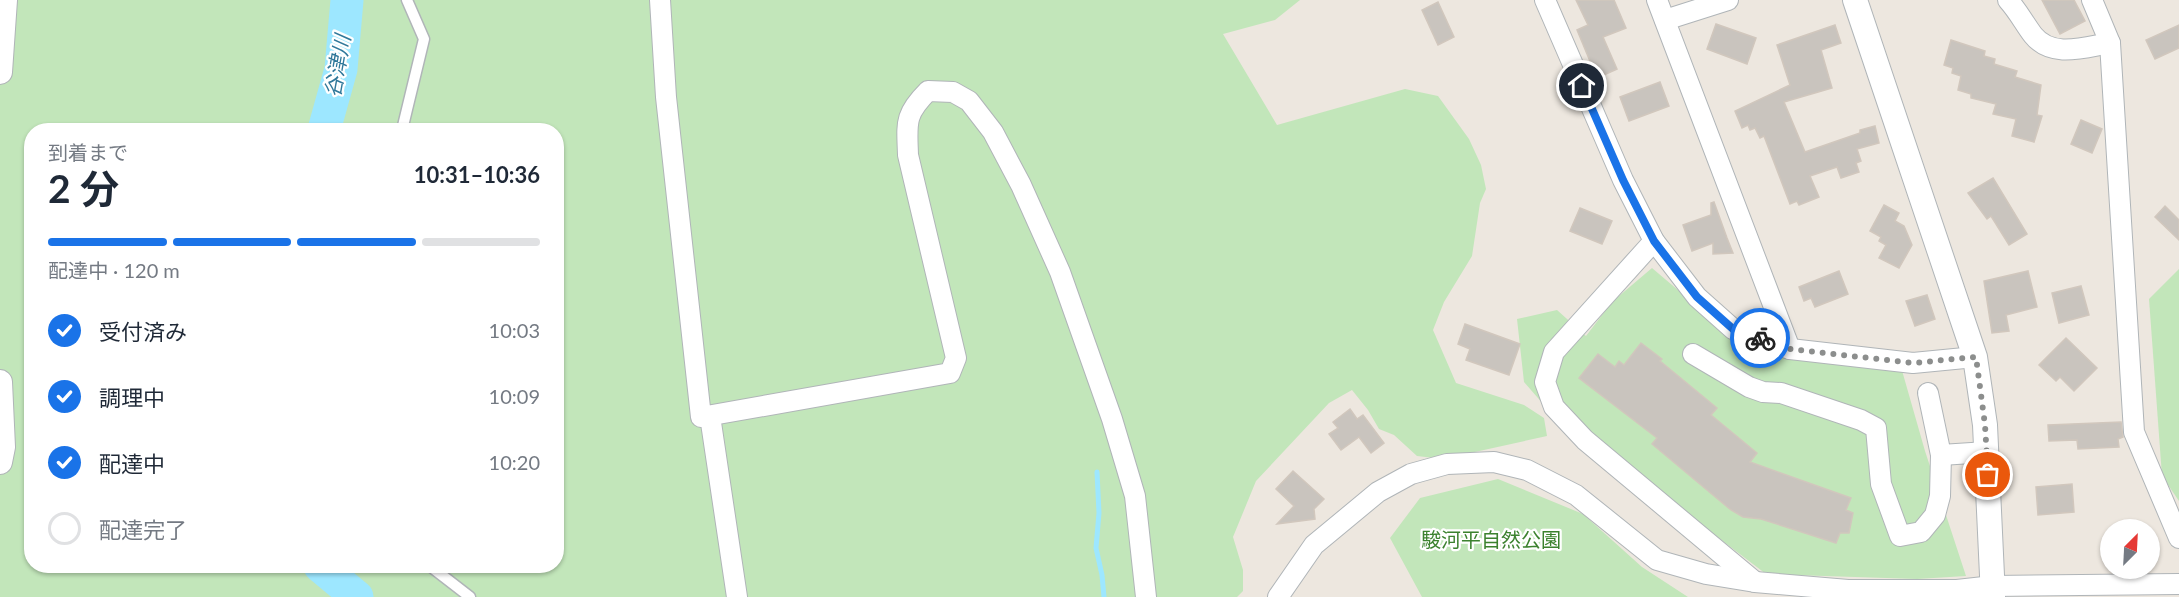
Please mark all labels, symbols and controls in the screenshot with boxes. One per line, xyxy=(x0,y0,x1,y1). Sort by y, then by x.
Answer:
water label: 谷津川 xyxy=(319,31,355,99)
pin xyxy=(1556,60,1607,111)
icon: home xyxy=(1565,69,1598,102)
text: 到着まで xyxy=(48,140,128,164)
text: 10:31–10:36 xyxy=(414,161,540,188)
text: 2 分 xyxy=(48,165,119,211)
text: 配達中 · 120 m xyxy=(48,258,180,282)
courier xyxy=(1730,308,1790,368)
icon: check xyxy=(48,314,81,347)
text: 受付済み xyxy=(99,318,187,345)
text: 10:03 xyxy=(489,318,540,342)
icon: bike xyxy=(1744,322,1777,355)
icon: check xyxy=(48,380,81,413)
text: 調理中 xyxy=(99,384,165,411)
text: 10:09 xyxy=(489,384,540,408)
icon: check xyxy=(48,446,81,479)
pin xyxy=(1962,449,2013,500)
text: 配達中 xyxy=(99,450,165,477)
text: 10:20 xyxy=(489,450,540,474)
icon: bag xyxy=(1971,458,2004,491)
text: 配達完了 xyxy=(99,516,187,543)
north arrow xyxy=(2100,519,2160,579)
map controls xyxy=(2100,519,2160,579)
park label: 駿河平自然公園 xyxy=(1421,527,1561,551)

